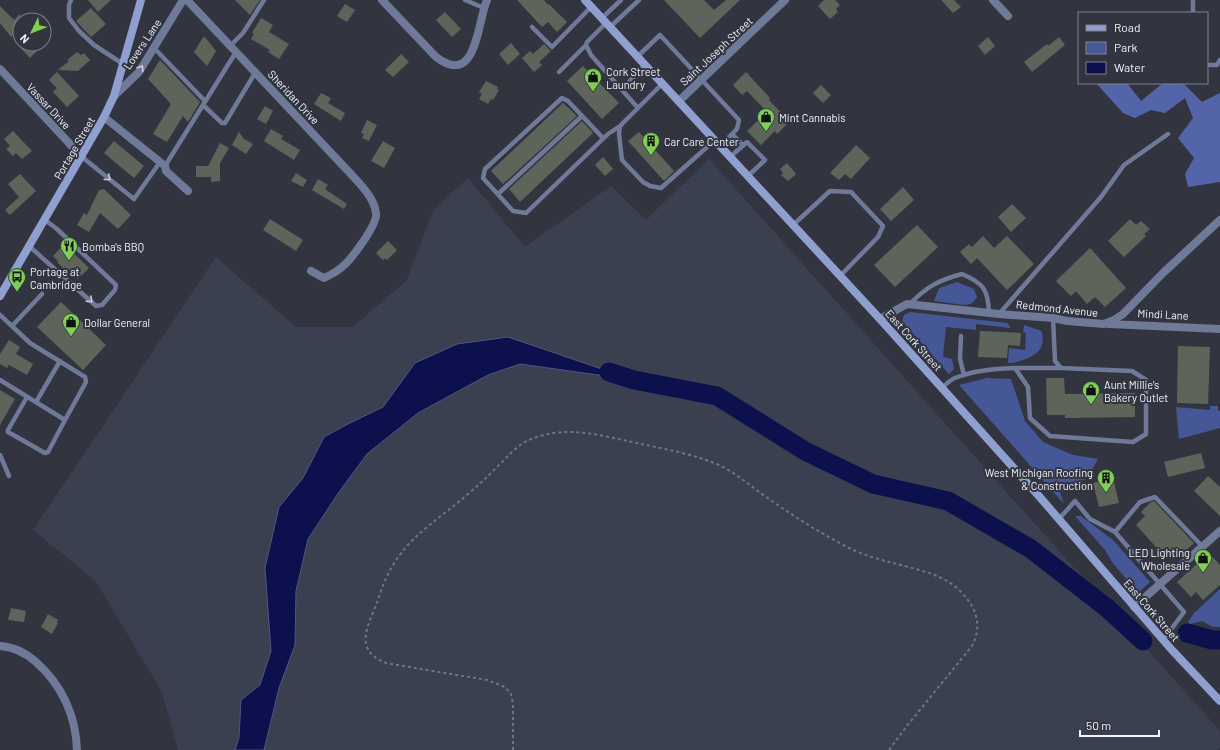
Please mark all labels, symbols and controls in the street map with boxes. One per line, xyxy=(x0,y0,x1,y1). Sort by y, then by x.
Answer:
north arrow xyxy=(12,12,52,52)
legend xyxy=(1078,12,1208,84)
street label: Saint Joseph Street xyxy=(677,14,755,88)
street label: Lovers Lane xyxy=(120,16,164,72)
text: Road xyxy=(1114,20,1141,34)
text: N xyxy=(17,32,32,46)
text: Park xyxy=(1114,40,1138,54)
text: Water xyxy=(1114,60,1146,74)
one-way arrow xyxy=(136,65,144,72)
place label: Cork Street Laundry xyxy=(606,65,660,91)
street label: Sheridan Drive xyxy=(266,67,322,127)
shop icon: Cork Street Laundry xyxy=(583,67,603,92)
street label: Vassar Drive xyxy=(24,80,74,132)
shop icon: Mint Cannabis xyxy=(756,107,776,132)
place label: Mint Cannabis xyxy=(779,111,846,124)
street label: Portage Street xyxy=(51,114,97,182)
building icon: Car Care Center xyxy=(641,131,661,156)
place label: Car Care Center xyxy=(664,135,739,148)
one-way arrow xyxy=(104,173,111,180)
restaurant icon: Bomba's BBQ xyxy=(59,236,79,261)
place label: Bomba's BBQ xyxy=(82,240,144,253)
place label: Portage at Cambridge xyxy=(30,265,82,291)
bus stop icon: Portage at Cambridge xyxy=(7,267,27,292)
one-way arrow xyxy=(85,296,93,303)
street label: Redmond Avenue xyxy=(1015,297,1099,319)
street label: Mindi Lane xyxy=(1137,306,1189,322)
street label: East Cork Street xyxy=(883,307,945,373)
shop icon: Dollar General xyxy=(61,312,81,337)
place label: Dollar General xyxy=(84,316,150,329)
place label: Aunt Millie's Bakery Outlet xyxy=(1104,378,1168,404)
shop icon: Aunt Millie's Bakery Outlet xyxy=(1081,380,1101,405)
place label: West Michigan Roofing & Construction xyxy=(985,466,1093,492)
building icon: West Michigan Roofing & Construction xyxy=(1096,468,1116,493)
place label: LED Lighting Wholesale xyxy=(1129,546,1190,572)
shop icon: LED Lighting Wholesale xyxy=(1193,548,1213,573)
street label: East Cork Street xyxy=(1121,576,1183,644)
scale bar xyxy=(1080,712,1159,738)
text: 50 m xyxy=(1086,718,1111,732)

